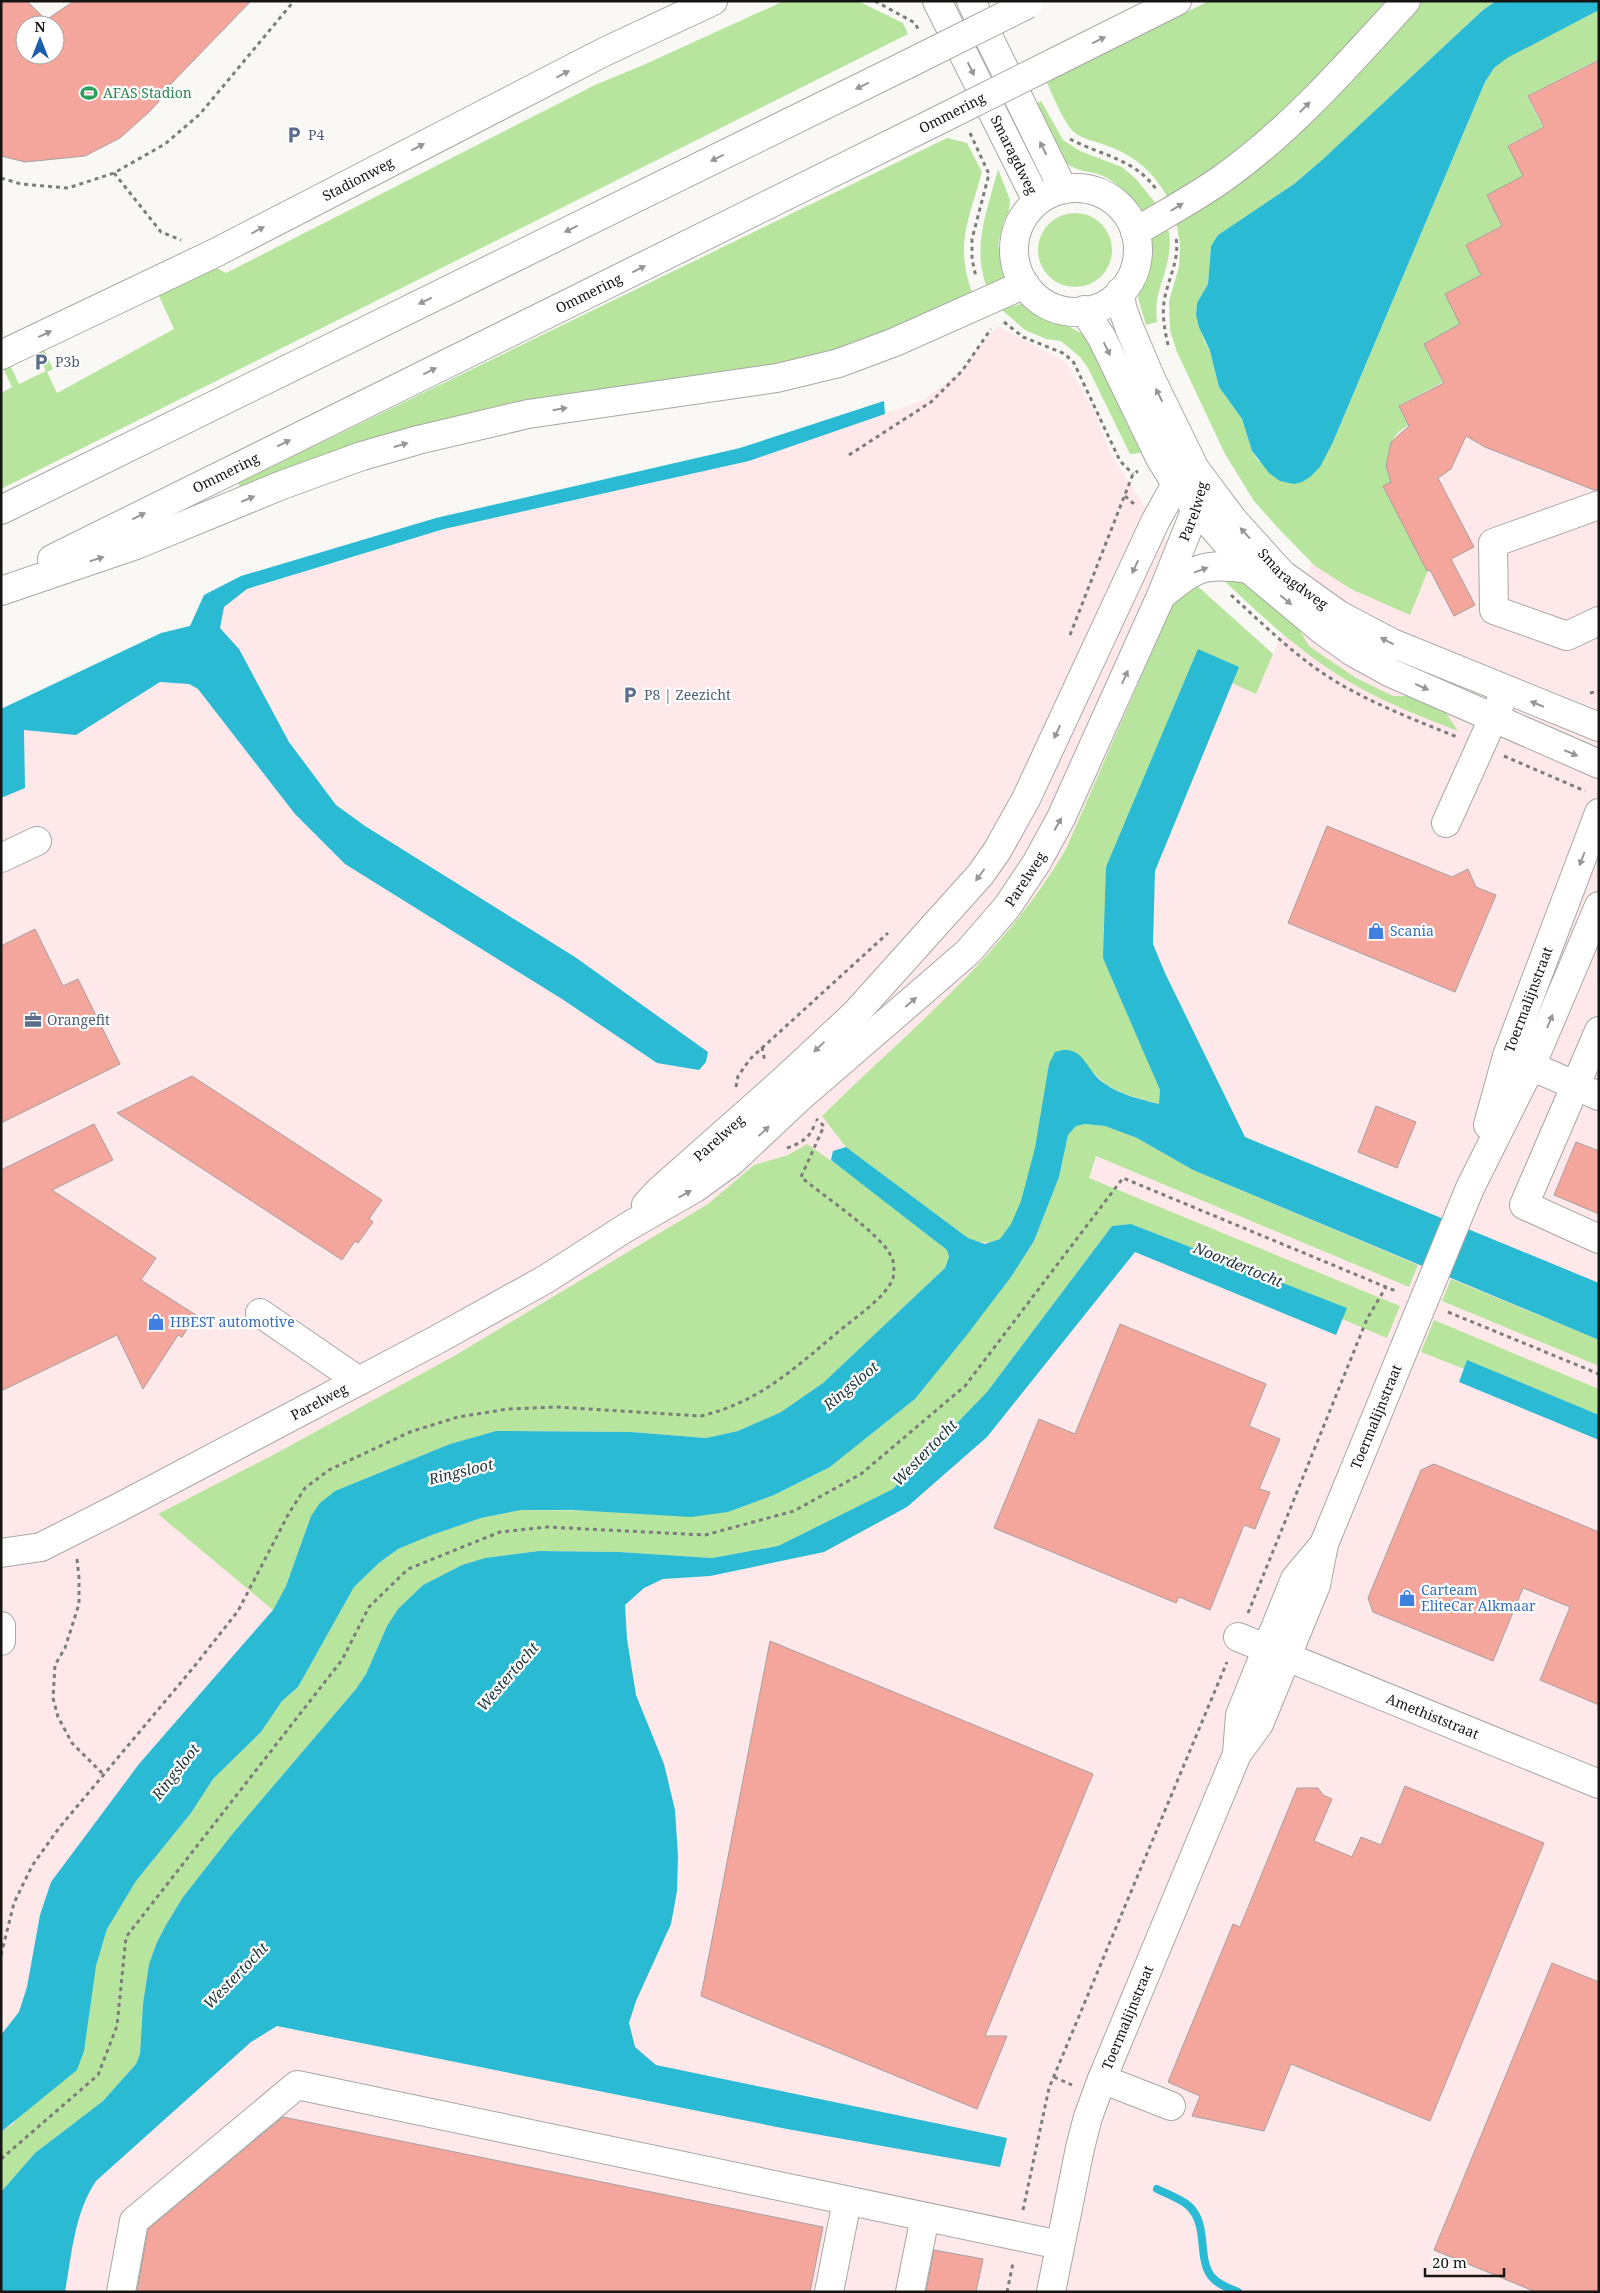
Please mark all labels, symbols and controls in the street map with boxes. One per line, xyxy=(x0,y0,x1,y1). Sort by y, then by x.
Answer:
north arrow xyxy=(15,15,65,65)
text: N xyxy=(34,17,46,36)
one-way arrow xyxy=(1092,36,1106,44)
one-way arrow xyxy=(967,62,975,76)
one-way arrow xyxy=(556,70,570,78)
one-way arrow xyxy=(855,82,870,90)
sports icon: AFAS Stadion xyxy=(79,83,99,103)
place label: AFAS Stadion xyxy=(103,83,192,102)
street label: Ommering xyxy=(915,88,989,137)
one-way arrow xyxy=(1299,102,1311,114)
street label: Smaragdweg xyxy=(987,112,1042,198)
parking icon: P4 xyxy=(284,125,304,145)
place label: P4 xyxy=(308,125,324,144)
one-way arrow xyxy=(1039,141,1047,155)
one-way arrow xyxy=(411,143,425,151)
street label: Stadionweg xyxy=(319,152,397,205)
one-way arrow xyxy=(709,154,724,162)
one-way arrow xyxy=(1170,202,1183,211)
one-way arrow xyxy=(251,226,266,234)
one-way arrow xyxy=(564,226,578,234)
one-way arrow xyxy=(632,265,646,273)
street label: Ommering xyxy=(552,268,626,317)
one-way arrow xyxy=(418,297,432,305)
one-way arrow xyxy=(38,330,52,338)
one-way arrow xyxy=(1103,341,1111,356)
parking icon: P3b xyxy=(31,352,51,372)
place label: P3b xyxy=(55,352,80,371)
one-way arrow xyxy=(423,367,437,375)
one-way arrow xyxy=(1155,388,1163,403)
one-way arrow xyxy=(552,405,568,413)
one-way arrow xyxy=(277,439,292,447)
one-way arrow xyxy=(394,440,409,448)
street label: Ommering xyxy=(189,448,263,497)
street label: Parelweg xyxy=(1174,479,1211,544)
one-way arrow xyxy=(241,494,255,502)
one-way arrow xyxy=(132,511,146,519)
one-way arrow xyxy=(1239,527,1251,539)
street label: Smaragdweg xyxy=(1254,544,1333,613)
one-way arrow xyxy=(90,554,105,562)
one-way arrow xyxy=(1131,560,1139,574)
one-way arrow xyxy=(1194,566,1209,574)
one-way arrow xyxy=(1279,595,1292,606)
one-way arrow xyxy=(1380,637,1394,645)
one-way arrow xyxy=(1122,670,1130,684)
one-way arrow xyxy=(1415,683,1429,691)
parking icon: P8 | Zeezicht xyxy=(620,685,640,705)
place label: P8 | Zeezicht xyxy=(644,685,731,704)
one-way arrow xyxy=(1530,699,1544,707)
one-way arrow xyxy=(1053,725,1061,739)
one-way arrow xyxy=(1564,749,1578,757)
one-way arrow xyxy=(1053,818,1062,831)
street label: Parelweg xyxy=(1000,848,1050,910)
one-way arrow xyxy=(1577,852,1585,866)
one-way arrow xyxy=(975,868,986,881)
shop icon: Scania xyxy=(1366,921,1386,941)
place label: Scania xyxy=(1390,921,1434,940)
street label: Toermalijnstraat xyxy=(1499,944,1557,1055)
one-way arrow xyxy=(905,997,917,1008)
office icon: Orangefit xyxy=(23,1010,43,1030)
place label: Orangefit xyxy=(47,1010,110,1029)
one-way arrow xyxy=(1546,1014,1554,1028)
one-way arrow xyxy=(814,1041,826,1053)
street label: Parelweg xyxy=(689,1110,748,1165)
one-way arrow xyxy=(758,1125,770,1137)
one-way arrow xyxy=(677,1190,692,1198)
water label: Noordertocht xyxy=(1190,1237,1286,1291)
shop icon: HBEST automotive xyxy=(146,1312,166,1332)
place label: HBEST automotive xyxy=(170,1312,295,1331)
water label: Ringsloot xyxy=(818,1356,882,1415)
street label: Toermalijnstraat xyxy=(1346,1361,1406,1472)
street label: Parelweg xyxy=(287,1378,351,1424)
water label: Westertocht xyxy=(888,1414,961,1490)
water label: Ringsloot xyxy=(425,1453,496,1489)
place label: Carteam EliteCar Alkmaar xyxy=(1421,1580,1536,1615)
shop icon: Carteam EliteCar Alkmaar xyxy=(1397,1588,1417,1608)
water label: Westertocht xyxy=(472,1637,543,1715)
street label: Amethiststraat xyxy=(1383,1688,1482,1743)
water label: Ringsloot xyxy=(146,1739,204,1804)
water label: Westertocht xyxy=(199,1937,272,2013)
street label: Toermalijnstraat xyxy=(1097,1962,1157,2072)
scale bar xyxy=(1425,2246,1504,2278)
text: 20 m xyxy=(1432,2252,1467,2272)

